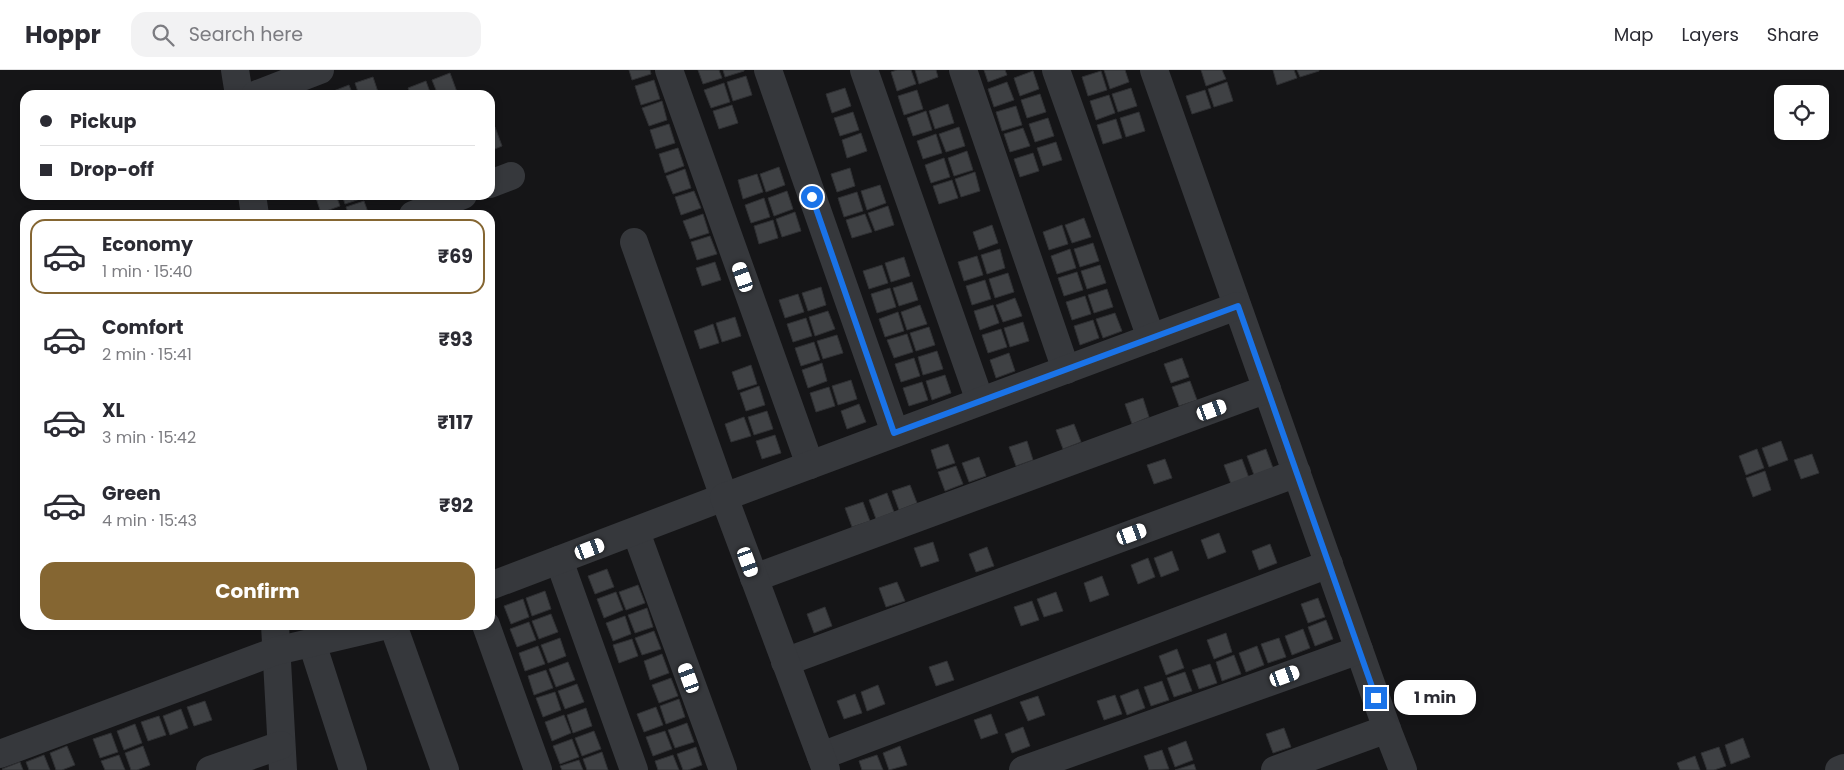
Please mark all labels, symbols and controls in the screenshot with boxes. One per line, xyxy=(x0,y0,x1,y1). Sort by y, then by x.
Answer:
search box xyxy=(131,12,481,57)
text: Hoppr xyxy=(25,18,101,51)
icon: search xyxy=(149,21,177,49)
text: Search here xyxy=(189,21,303,48)
text: Map xyxy=(1614,22,1654,47)
text: Layers xyxy=(1682,22,1739,47)
text: Share xyxy=(1767,22,1819,47)
map controls xyxy=(1774,85,1829,140)
button: locate xyxy=(1774,85,1829,140)
text: Pickup xyxy=(70,108,136,135)
text: Drop-off xyxy=(70,156,154,183)
route start xyxy=(801,186,823,208)
text: Economy xyxy=(102,231,193,258)
icon: car xyxy=(42,234,87,279)
text: ₹69 xyxy=(438,243,473,270)
text: 1 min · 15:40 xyxy=(102,260,193,283)
car xyxy=(731,260,754,294)
text: Comfort xyxy=(102,314,184,341)
icon: car xyxy=(42,317,87,362)
text: ₹93 xyxy=(438,326,473,353)
text: 2 min · 15:41 xyxy=(102,343,192,366)
text: XL xyxy=(102,397,125,424)
car xyxy=(1195,398,1228,422)
icon: car xyxy=(42,400,87,445)
text: ₹117 xyxy=(437,409,473,436)
text: 3 min · 15:42 xyxy=(102,426,196,449)
text: Green xyxy=(102,480,161,507)
icon: car xyxy=(42,483,87,528)
text: ₹92 xyxy=(439,492,473,519)
text: 4 min · 15:43 xyxy=(102,509,197,532)
car xyxy=(1115,522,1148,546)
car xyxy=(573,537,606,561)
car xyxy=(735,545,760,579)
button: Confirm xyxy=(40,562,475,620)
car xyxy=(676,661,701,695)
car xyxy=(1268,664,1301,688)
callout: 1 min xyxy=(1394,680,1476,716)
text: 1 min xyxy=(1414,686,1456,709)
route end xyxy=(1365,687,1387,709)

